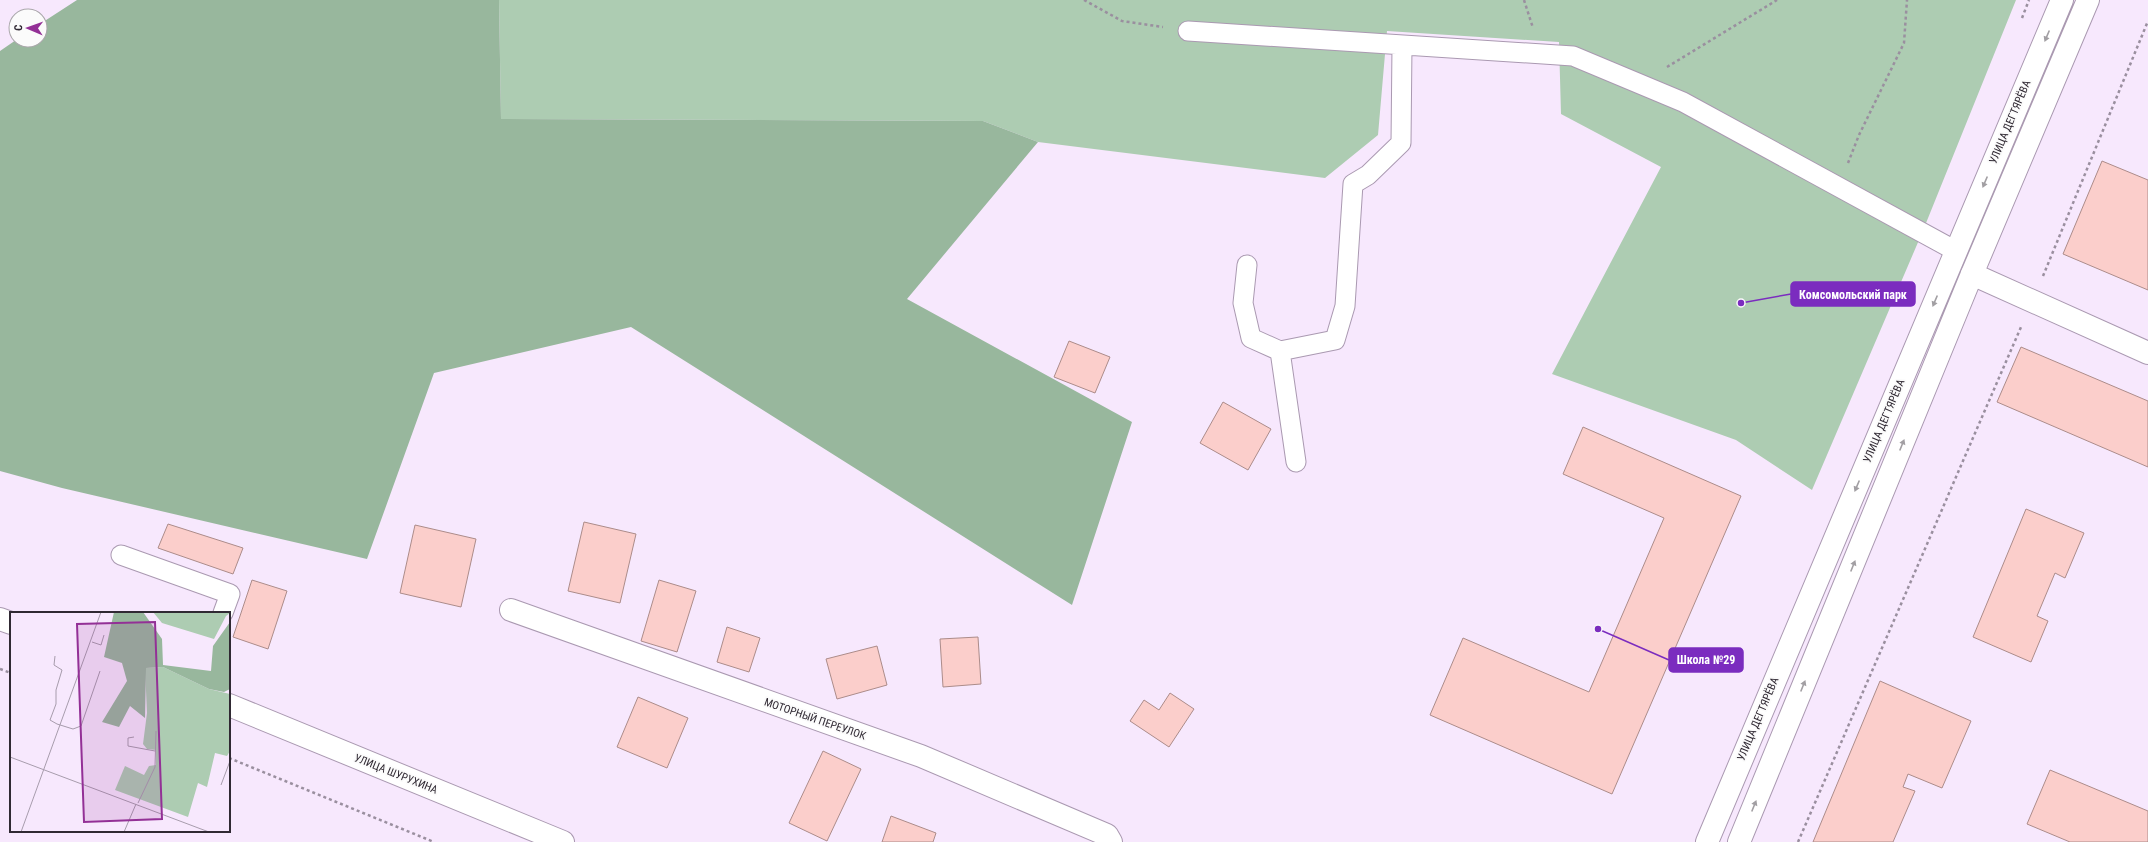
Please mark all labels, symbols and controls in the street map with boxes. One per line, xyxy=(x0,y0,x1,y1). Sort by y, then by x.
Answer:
north arrow xyxy=(8,8,48,48)
text: С xyxy=(12,24,25,31)
one-way arrow xyxy=(2044,30,2050,41)
street label: УЛИЦА ДЕГТЯРЁВА xyxy=(1987,78,2034,166)
one-way arrow xyxy=(1982,176,1988,188)
callout: Комсомольский парк xyxy=(1791,282,1915,306)
text: Комсомольский парк xyxy=(1799,288,1907,302)
one-way arrow xyxy=(1932,296,1938,307)
street label: УЛИЦА ДЕГТЯРЁВА xyxy=(1861,377,1908,465)
one-way arrow xyxy=(1899,440,1905,451)
one-way arrow xyxy=(1854,480,1860,491)
one-way arrow xyxy=(1850,559,1856,571)
inset map xyxy=(10,612,230,832)
callout: Школа №29 xyxy=(1669,648,1743,672)
text: Школа №29 xyxy=(1677,653,1735,667)
street label: УЛИЦА ДЕГТЯРЁВА xyxy=(1735,675,1782,763)
one-way arrow xyxy=(1801,679,1807,691)
street label: МОТОРНЫЙ ПЕРЕУЛОК xyxy=(762,695,868,743)
street label: УЛИЦА ШУРУХИНА xyxy=(352,751,440,797)
one-way arrow xyxy=(1751,799,1757,811)

